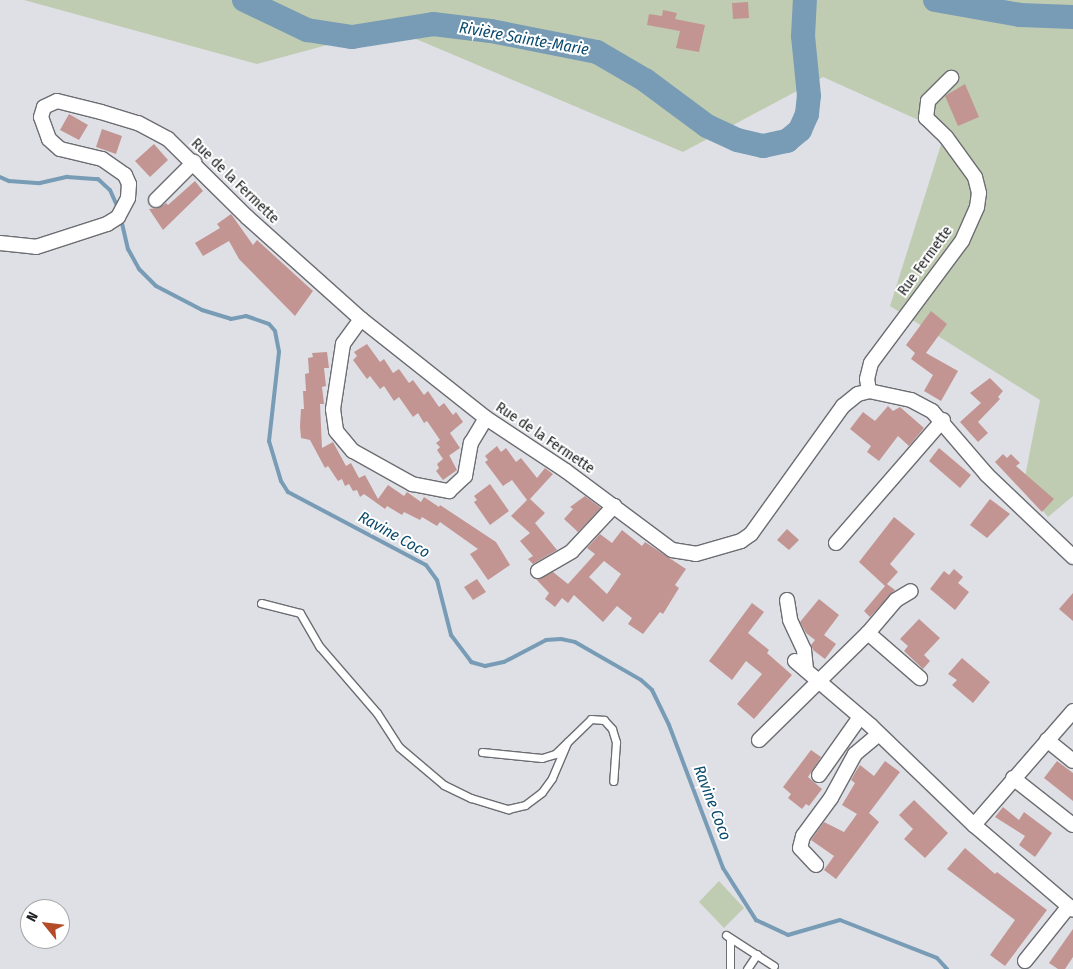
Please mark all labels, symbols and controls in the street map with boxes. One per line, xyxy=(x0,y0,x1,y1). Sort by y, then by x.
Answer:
water label: Rivière Sainte-Marie xyxy=(458,18,590,60)
street label: Rue de la Fermette xyxy=(187,134,283,228)
street label: Rue Fermette xyxy=(894,223,956,299)
street label: Rue de la Fermette xyxy=(492,398,598,478)
water label: Ravine Coco xyxy=(355,508,433,562)
water label: Ravine Coco xyxy=(689,763,735,843)
north arrow xyxy=(20,899,70,949)
text: N xyxy=(23,909,42,925)

